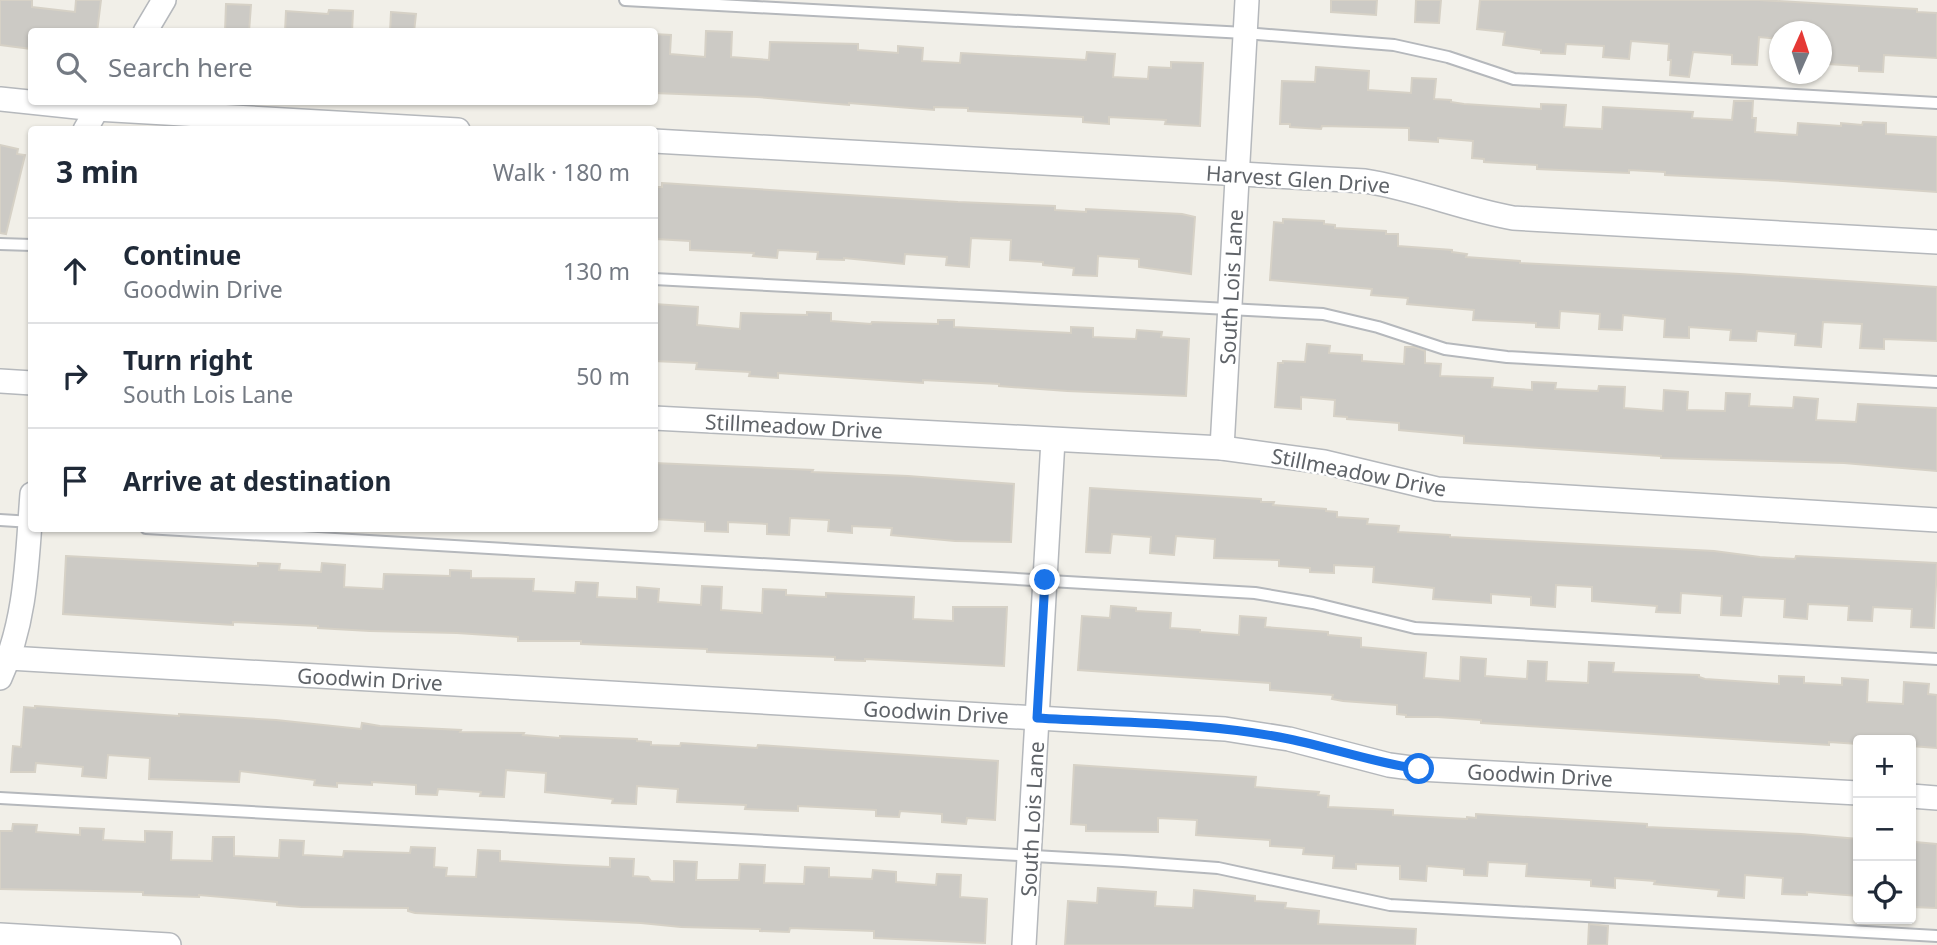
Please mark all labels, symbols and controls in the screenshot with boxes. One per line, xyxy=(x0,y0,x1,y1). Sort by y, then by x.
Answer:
north arrow xyxy=(1769,21,1832,84)
search box xyxy=(28,28,658,105)
icon: search xyxy=(52,48,90,86)
text: Search here xyxy=(108,49,253,85)
text: 3 min xyxy=(56,151,139,192)
text: Walk · 180 m xyxy=(493,156,630,188)
street label: Harvest Glen Drive xyxy=(1205,159,1391,199)
street label: South Lois Lane xyxy=(1213,209,1249,365)
text: Continue xyxy=(123,237,241,273)
icon: ahead xyxy=(56,252,94,290)
text: 130 m xyxy=(563,255,630,287)
text: Goodwin Drive xyxy=(123,273,283,305)
text: Turn right xyxy=(123,342,253,378)
icon: right xyxy=(56,357,94,395)
text: 50 m xyxy=(576,360,630,392)
text: South Lois Lane xyxy=(123,378,293,410)
street label: Stillmeadow Drive xyxy=(705,407,883,445)
street label: Stillmeadow Drive xyxy=(1269,441,1449,503)
icon: arrive xyxy=(56,462,94,500)
text: Arrive at destination xyxy=(123,463,392,499)
route end xyxy=(1029,564,1060,595)
street label: Goodwin Drive xyxy=(296,661,444,697)
street label: Goodwin Drive xyxy=(862,694,1010,730)
map controls xyxy=(1853,735,1916,924)
button: + xyxy=(1853,735,1916,798)
street label: South Lois Lane xyxy=(1014,741,1050,897)
route start xyxy=(1403,753,1434,784)
street label: Goodwin Drive xyxy=(1466,757,1614,793)
button: − xyxy=(1853,798,1916,861)
button: locate xyxy=(1853,861,1916,924)

